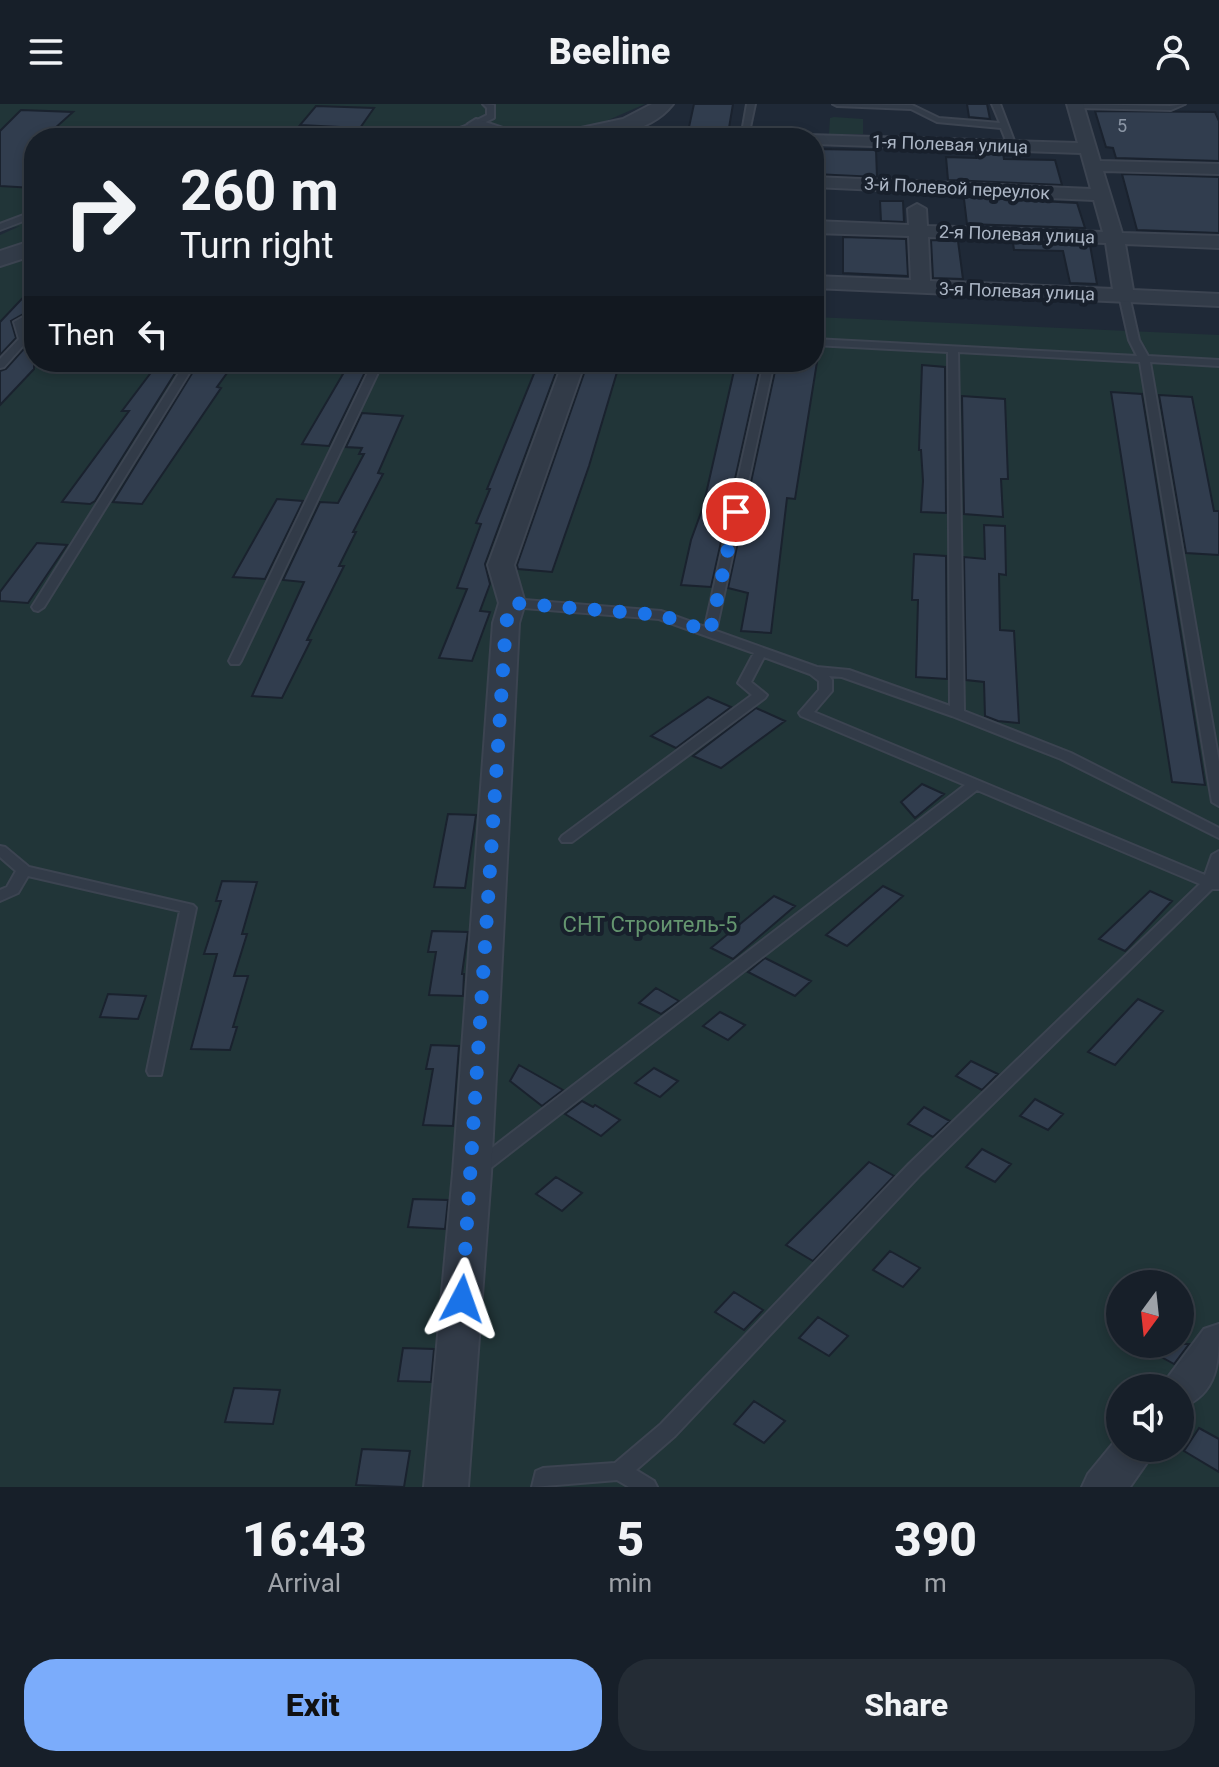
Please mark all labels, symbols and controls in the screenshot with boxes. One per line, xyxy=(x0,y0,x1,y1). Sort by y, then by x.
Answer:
icon: menu xyxy=(24,30,68,74)
icon: person xyxy=(1151,30,1195,74)
text: Beeline xyxy=(549,31,670,73)
house number: 5 xyxy=(1117,115,1127,136)
street label: 1-я Полевая улица xyxy=(872,131,1028,157)
text: 260 m xyxy=(180,158,339,224)
icon: right xyxy=(48,160,152,264)
street label: 3-й Полевой переулок xyxy=(863,173,1051,203)
street label: 2-я Полевая улица xyxy=(939,221,1095,247)
text: Turn right xyxy=(180,225,333,267)
street label: 3-я Полевая улица xyxy=(939,278,1095,304)
icon: left xyxy=(131,312,175,356)
text: Then xyxy=(48,317,115,352)
pin xyxy=(702,478,770,546)
icon: arrive xyxy=(714,490,758,534)
park label: СНТ Строитель-5 xyxy=(563,912,737,937)
position arrow xyxy=(420,1257,504,1341)
north arrow xyxy=(1106,1270,1194,1358)
map controls xyxy=(1106,1270,1194,1462)
button: sound xyxy=(1106,1374,1194,1462)
text: 16:43 xyxy=(242,1511,367,1568)
text: 5 xyxy=(616,1511,644,1568)
text: 390 xyxy=(894,1511,977,1568)
text: Arrival xyxy=(267,1568,341,1598)
text: min xyxy=(609,1568,652,1598)
text: m xyxy=(924,1568,947,1598)
button: Exit xyxy=(24,1659,602,1751)
button: Share xyxy=(618,1659,1195,1751)

